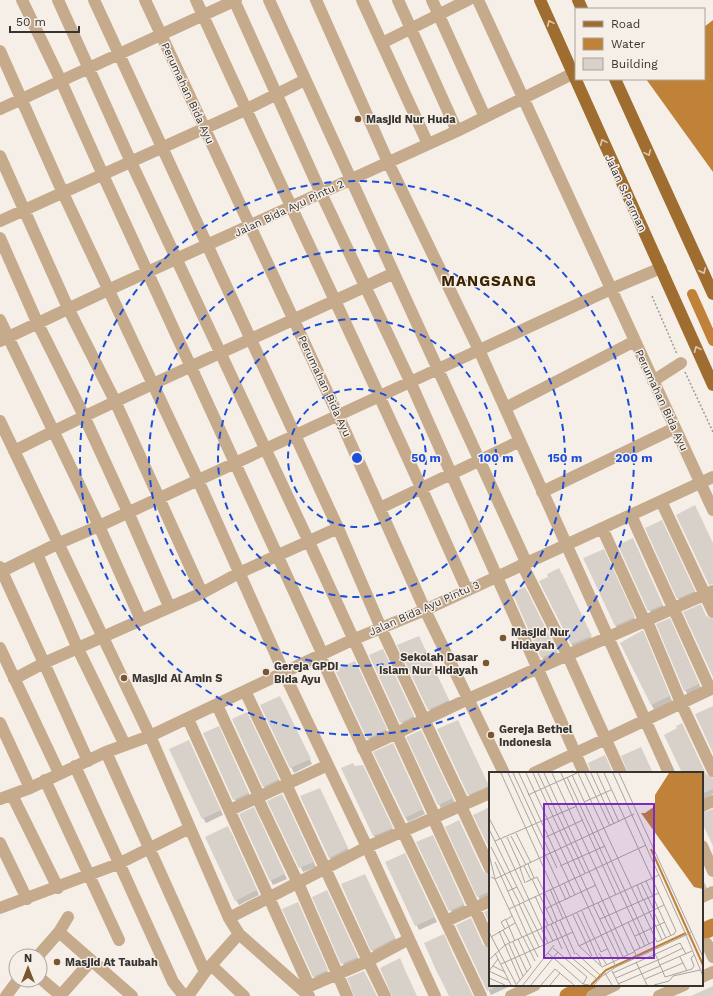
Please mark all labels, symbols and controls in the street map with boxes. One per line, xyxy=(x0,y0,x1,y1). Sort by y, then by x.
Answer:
scale bar xyxy=(10,8,79,34)
legend xyxy=(575,8,705,80)
text: 50 m xyxy=(16,15,46,29)
text: Road xyxy=(611,17,640,31)
one-way arrow xyxy=(547,20,555,27)
text: Water xyxy=(611,37,646,51)
street label: Perumahan Bida Ayu xyxy=(158,41,217,146)
text: Building xyxy=(611,57,658,71)
place label: Masjid Nur Huda xyxy=(366,113,456,126)
marker: Masjid Nur Huda xyxy=(353,114,363,124)
one-way arrow xyxy=(599,139,607,146)
one-way arrow xyxy=(643,148,651,156)
street label: Jalan S.Parman xyxy=(602,153,649,234)
street label: Jalan Bida Ayu Pintu 2 xyxy=(232,177,346,240)
one-way arrow xyxy=(698,267,706,274)
district label: MANGSANG xyxy=(441,272,537,290)
street label: Perumahan Bida Ayu xyxy=(295,334,354,439)
one-way arrow xyxy=(694,346,702,354)
street label: Perumahan Bida Ayu xyxy=(632,348,691,453)
centre of rings xyxy=(350,451,364,465)
text: 50 m xyxy=(411,451,441,465)
text: 100 m xyxy=(478,451,514,465)
text: 150 m xyxy=(548,451,582,465)
text: 200 m xyxy=(615,451,653,465)
street label: Jalan Bida Ayu Pintu 3 xyxy=(367,578,481,639)
place label: Masjid Nur Hidayah xyxy=(511,626,570,652)
marker: Masjid Nur Hidayah xyxy=(498,633,508,643)
place label: Sekolah Dasar Islam Nur Hidayah xyxy=(379,651,478,677)
marker: Sekolah Dasar Islam Nur Hidayah xyxy=(481,658,491,668)
place label: Gereja GPDI Bida Ayu xyxy=(274,660,339,686)
marker: Gereja GPDI Bida Ayu xyxy=(261,667,271,677)
place label: Masjid Al Amin S xyxy=(132,672,222,685)
marker: Masjid Al Amin S xyxy=(119,673,129,683)
place label: Gereja Bethel Indonesia xyxy=(499,723,573,749)
marker: Gereja Bethel Indonesia xyxy=(486,730,496,740)
inset map xyxy=(489,772,703,986)
north arrow xyxy=(8,948,48,988)
text: N xyxy=(24,952,32,965)
place label: Masjid At Taubah xyxy=(65,956,158,969)
marker: Masjid At Taubah xyxy=(52,957,62,967)

